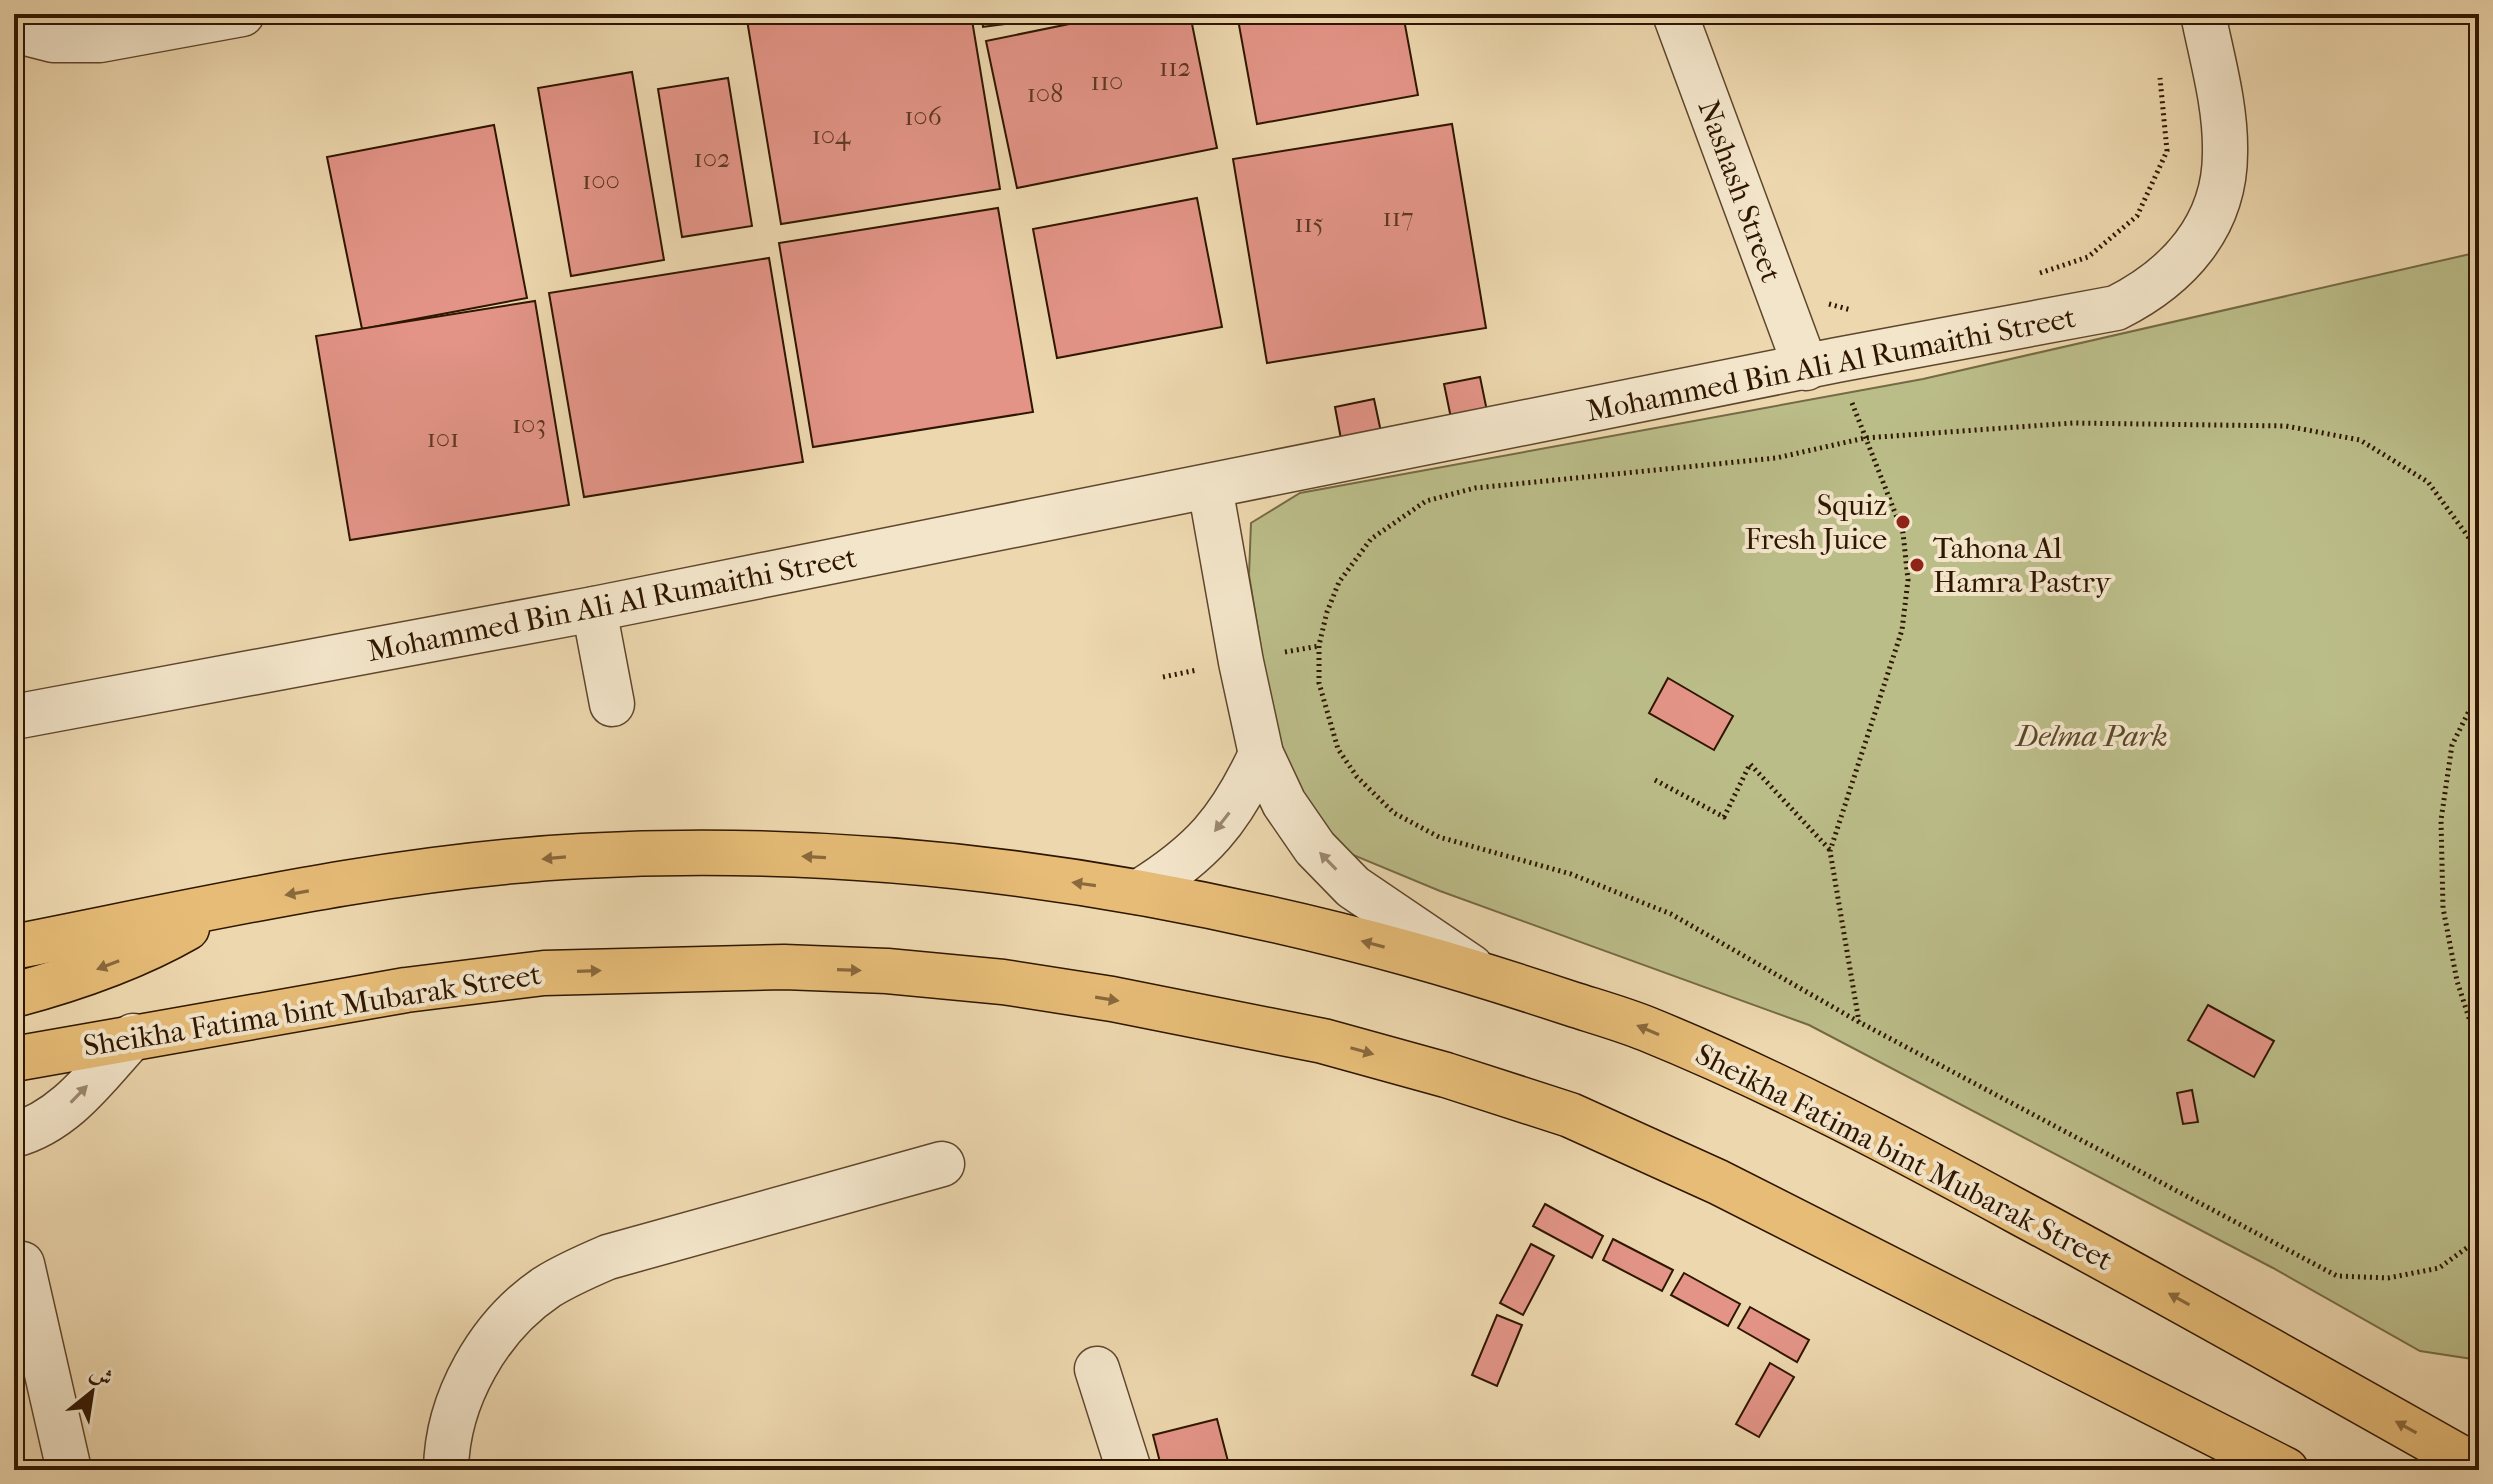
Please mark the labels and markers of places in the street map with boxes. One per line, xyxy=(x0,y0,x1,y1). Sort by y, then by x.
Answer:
place label: Squiz Fresh Juice xyxy=(1745,488,1887,557)
marker: Squiz Fresh Juice xyxy=(1894,513,1912,531)
place label: Tahona Al Hamra Pastry xyxy=(1933,531,2112,600)
marker: Tahona Al Hamra Pastry xyxy=(1908,556,1926,574)

